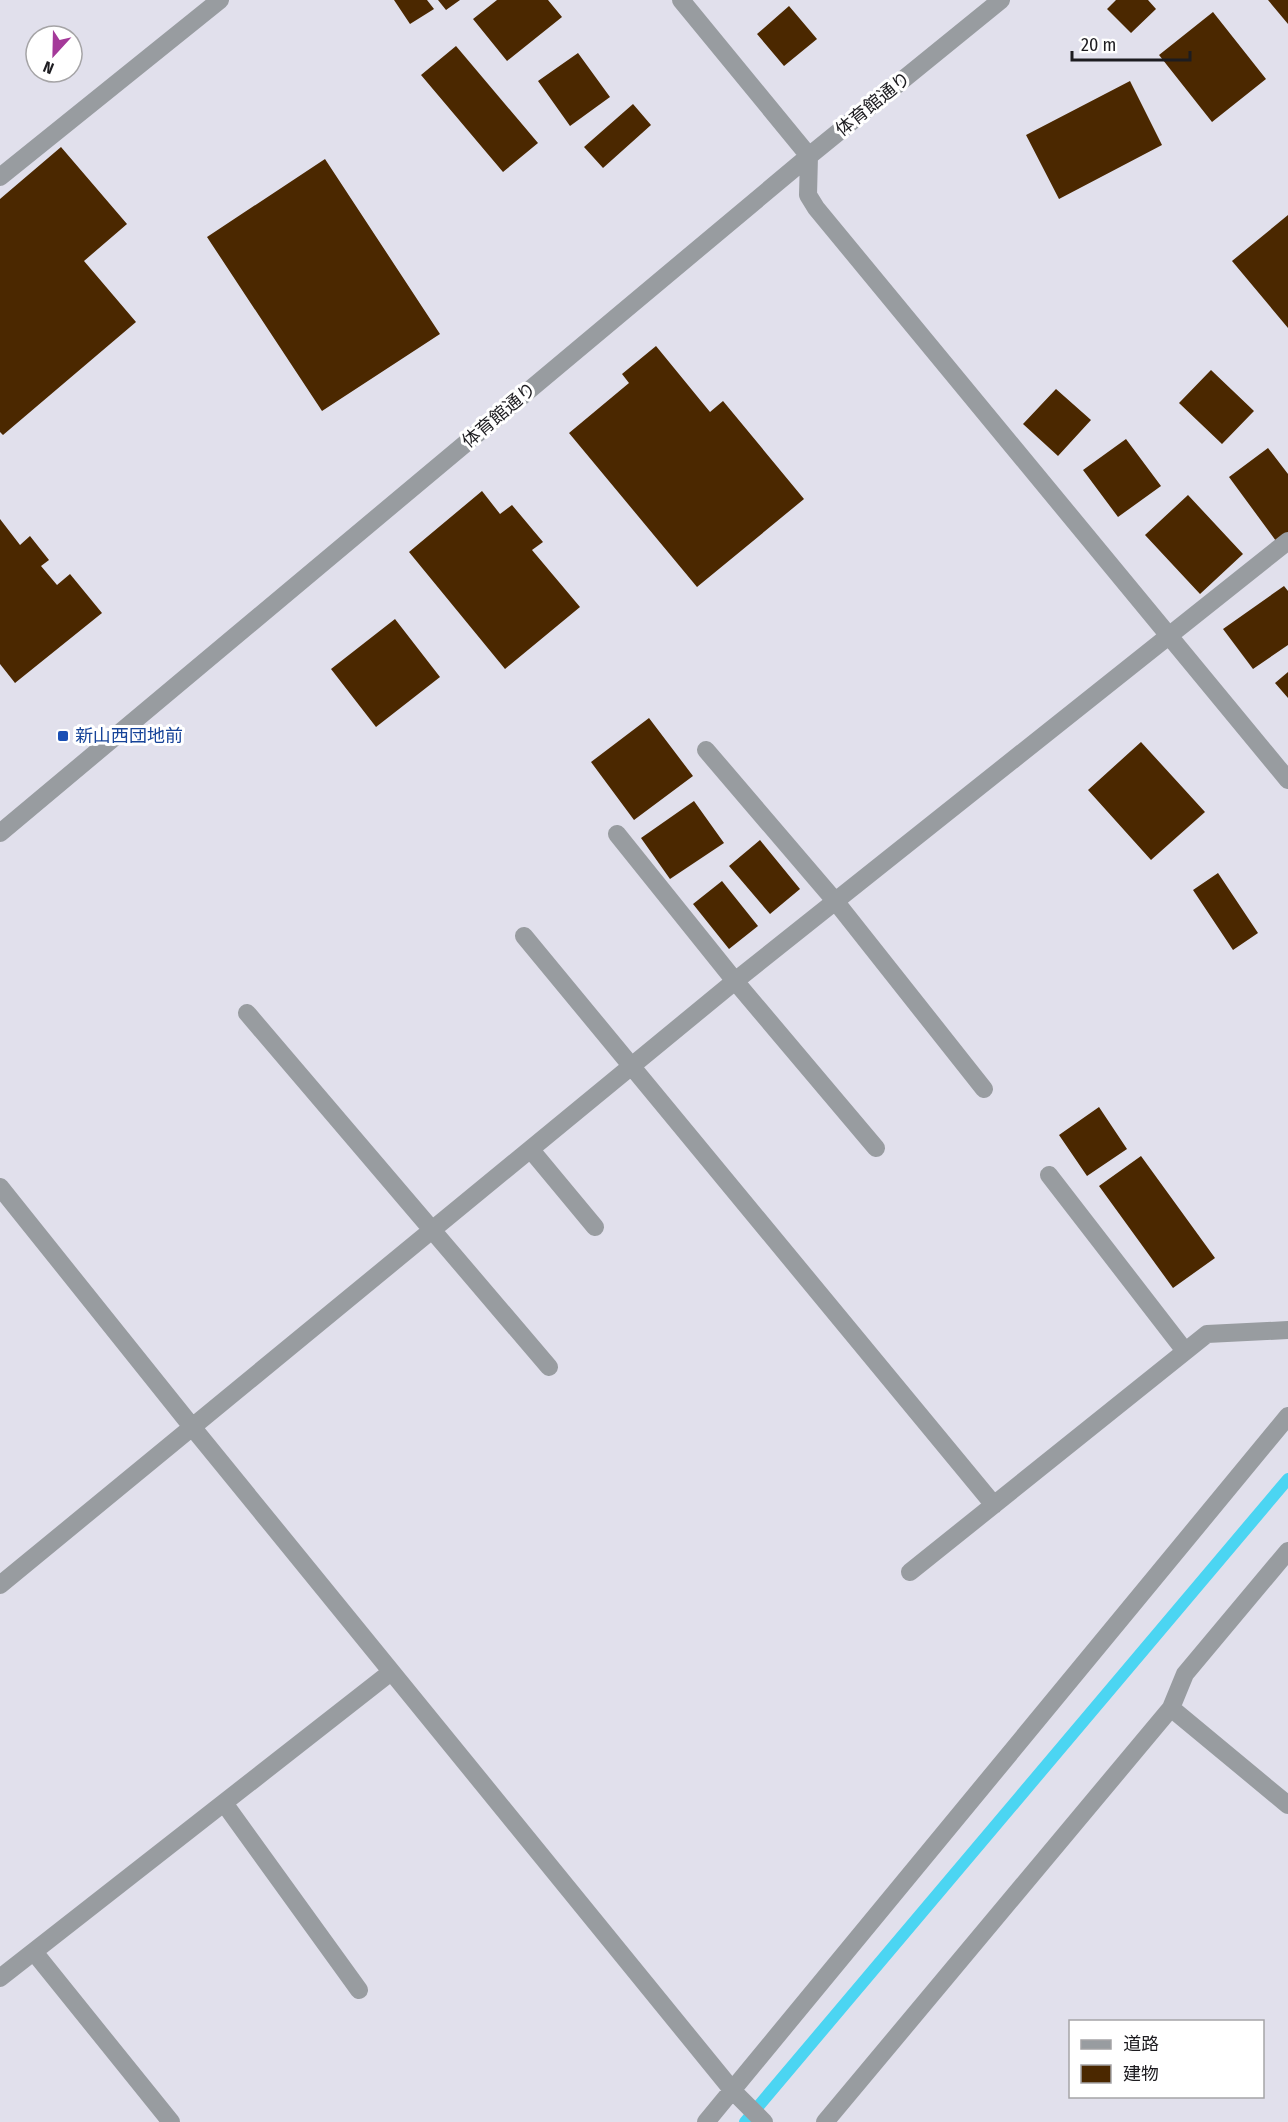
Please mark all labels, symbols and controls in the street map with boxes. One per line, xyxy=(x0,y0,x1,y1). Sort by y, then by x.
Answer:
north arrow xyxy=(24,24,84,84)
scale bar xyxy=(1072,24,1190,62)
text: 20 m xyxy=(1081,34,1116,56)
text: N xyxy=(41,57,57,78)
street label: 体育館通り xyxy=(831,67,915,141)
street label: 体育館通り xyxy=(457,378,541,452)
place label: 新山西団地前 xyxy=(75,725,183,747)
marker: 新山西団地前 xyxy=(56,729,70,743)
legend xyxy=(1069,2020,1264,2098)
text: 道路 xyxy=(1123,2033,1159,2055)
text: 建物 xyxy=(1123,2063,1159,2085)

